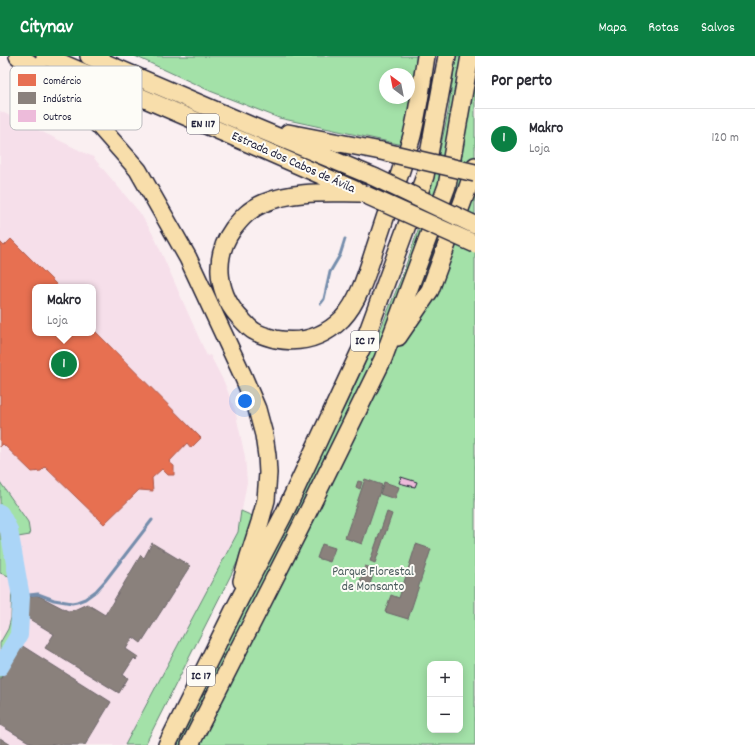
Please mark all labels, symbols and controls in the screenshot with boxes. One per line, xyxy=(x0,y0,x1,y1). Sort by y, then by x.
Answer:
text: Citynav xyxy=(20,15,73,42)
text: Mapa xyxy=(598,18,626,38)
text: Rotas xyxy=(648,18,679,38)
text: Salvos xyxy=(701,18,735,38)
legend xyxy=(10,66,142,130)
north arrow xyxy=(379,68,415,104)
text: Por perto xyxy=(491,70,552,94)
text: Comércio xyxy=(43,74,81,90)
text: Indústria xyxy=(43,92,82,108)
text: Outros xyxy=(43,110,72,126)
road number: EN 117 xyxy=(187,114,219,134)
text: Makro xyxy=(529,118,563,140)
street label: Estrada dos Cabos de Ávila xyxy=(228,127,359,199)
text: 1 xyxy=(503,129,505,148)
text: 120 m xyxy=(711,129,739,148)
text: Loja xyxy=(529,140,550,159)
popup xyxy=(32,284,96,336)
text: Makro xyxy=(47,290,81,312)
text: Loja xyxy=(47,312,68,331)
road number: IC 17 xyxy=(351,331,379,351)
pin: 1 xyxy=(51,349,77,379)
your location xyxy=(235,391,255,411)
park label: Parque Florestal de Monsanto xyxy=(332,563,414,597)
map controls xyxy=(427,661,463,733)
button: + xyxy=(427,661,463,697)
road number: IC 17 xyxy=(187,666,215,686)
button: − xyxy=(427,697,463,733)

